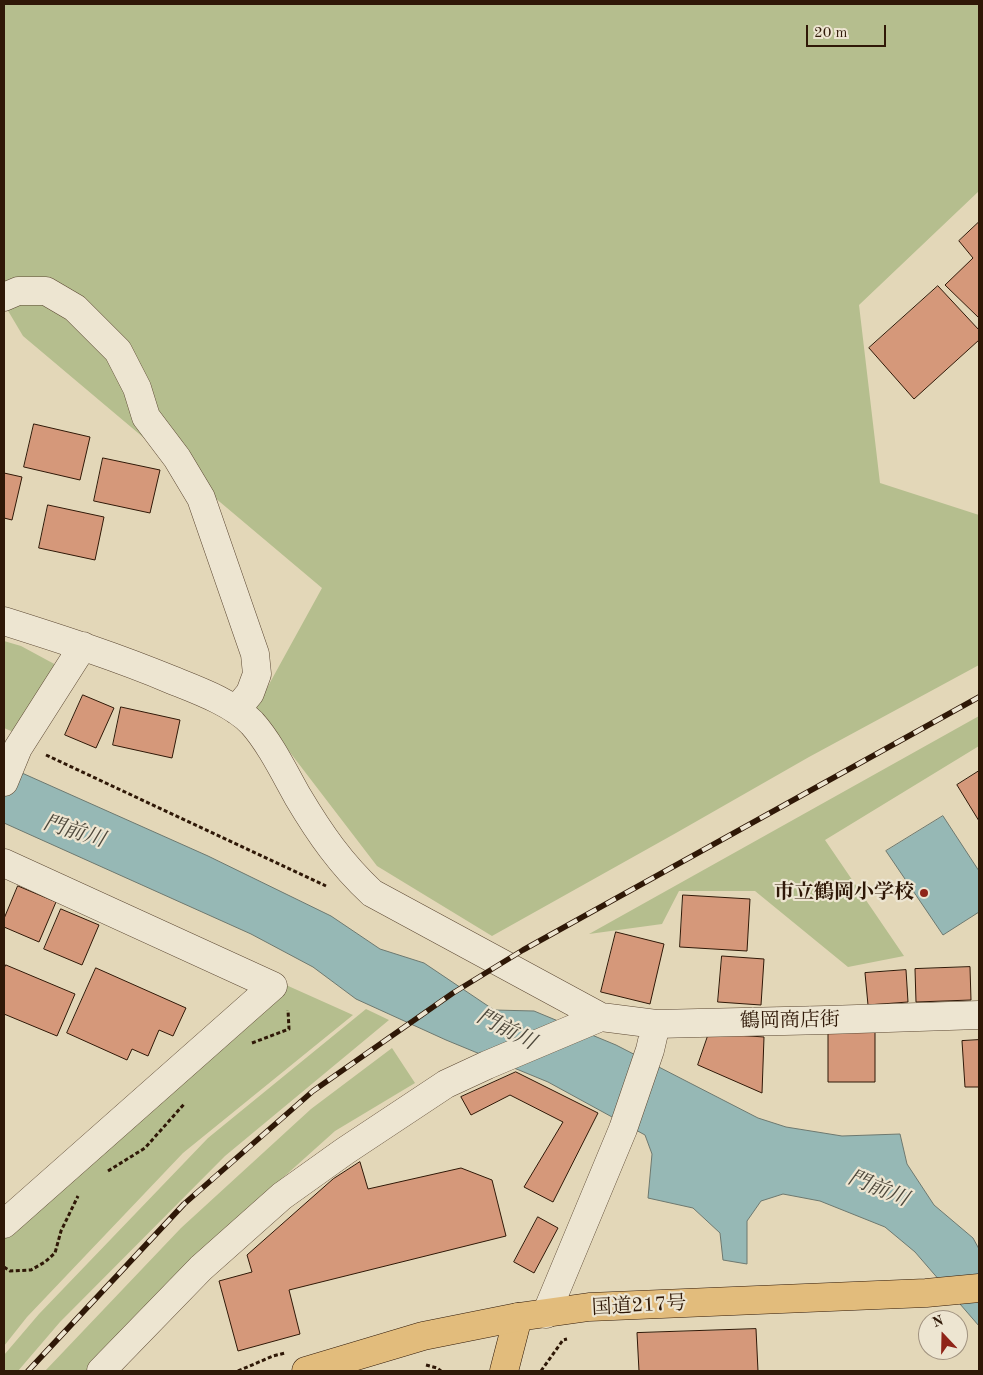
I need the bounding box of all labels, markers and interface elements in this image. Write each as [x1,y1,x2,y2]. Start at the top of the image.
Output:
scale bar [808,15,888,47]
text: 20 m [814,26,848,41]
water label: 門前川 [40,811,108,853]
place label: 市立鶴岡小学校 [774,881,914,905]
marker: 市立鶴岡小学校 [918,887,930,899]
water label: 門前川 [472,1004,540,1056]
street label: 鶴岡商店街 [740,1008,840,1034]
water label: 門前川 [844,1166,912,1212]
street label: 国道217号 [591,1292,687,1320]
north arrow [918,1310,968,1360]
text: N [930,1313,945,1330]

